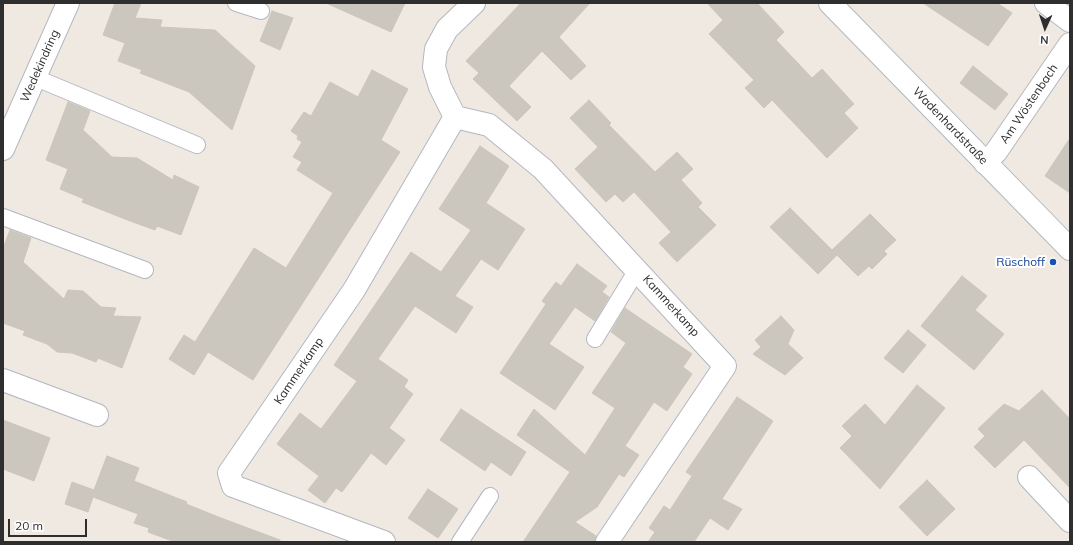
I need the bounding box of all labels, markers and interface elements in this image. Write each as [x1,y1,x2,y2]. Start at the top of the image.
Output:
north arrow [1025,8,1065,48]
street label: Wedekindring [18,28,62,104]
text: N [1040,33,1049,47]
street label: Am Wöstenbach [997,61,1061,147]
street label: Wadenhardstraße [909,84,991,168]
place label: Rüschoff [996,255,1045,269]
marker: Rüschoff [1048,257,1058,267]
street label: Kammerkamp [640,272,702,340]
street label: Kammerkamp [271,335,327,407]
scale bar [10,511,89,537]
text: 20 m [15,518,43,533]

